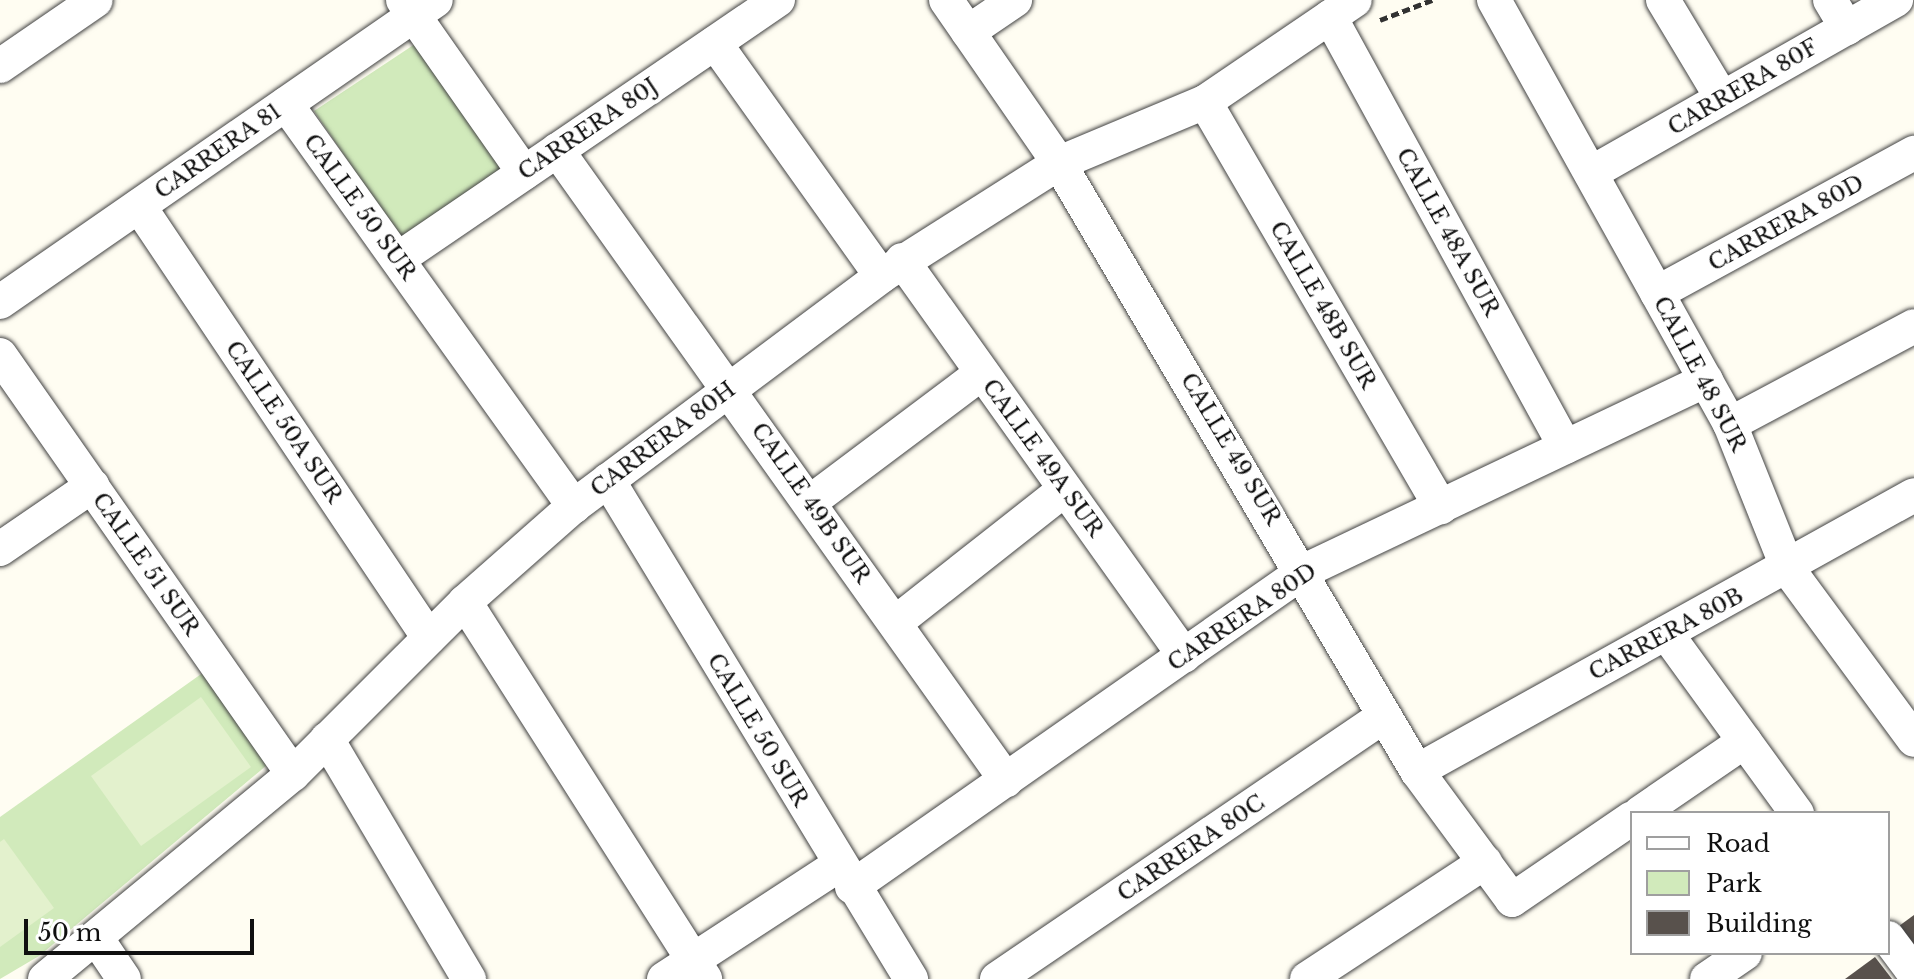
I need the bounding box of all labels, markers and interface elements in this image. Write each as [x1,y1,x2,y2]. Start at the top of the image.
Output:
street label: CARRERA 80F [1663,33,1823,141]
street label: CARRERA 80J [513,72,663,186]
street label: CARRERA 81 [149,97,287,205]
street label: CALLE 50 SUR [298,129,422,285]
street label: CALLE 48A SUR [1391,143,1505,321]
street label: CARRERA 80D [1703,169,1869,277]
street label: CALLE 48B SUR [1264,217,1382,393]
street label: CALLE 48 SUR [1648,292,1752,456]
street label: CALLE 50A SUR [220,336,348,508]
street label: CALLE 49 SUR [1175,368,1287,530]
street label: CALLE 49A SUR [977,374,1109,542]
street label: CARRERA 80H [585,376,741,502]
street label: CALLE 49B SUR [746,418,876,588]
street label: CALLE 51 SUR [87,488,205,640]
street label: CARRERA 80D [1162,557,1322,677]
street label: CARRERA 80B [1584,582,1748,686]
street label: CALLE 50 SUR [702,649,814,811]
street label: CARRERA 80C [1112,789,1270,907]
legend [1630,811,1890,955]
text: Road [1706,829,1770,858]
text: Park [1706,869,1762,898]
scale bar [28,903,258,953]
text: Building [1706,909,1812,938]
text: 50 m [38,918,101,947]

